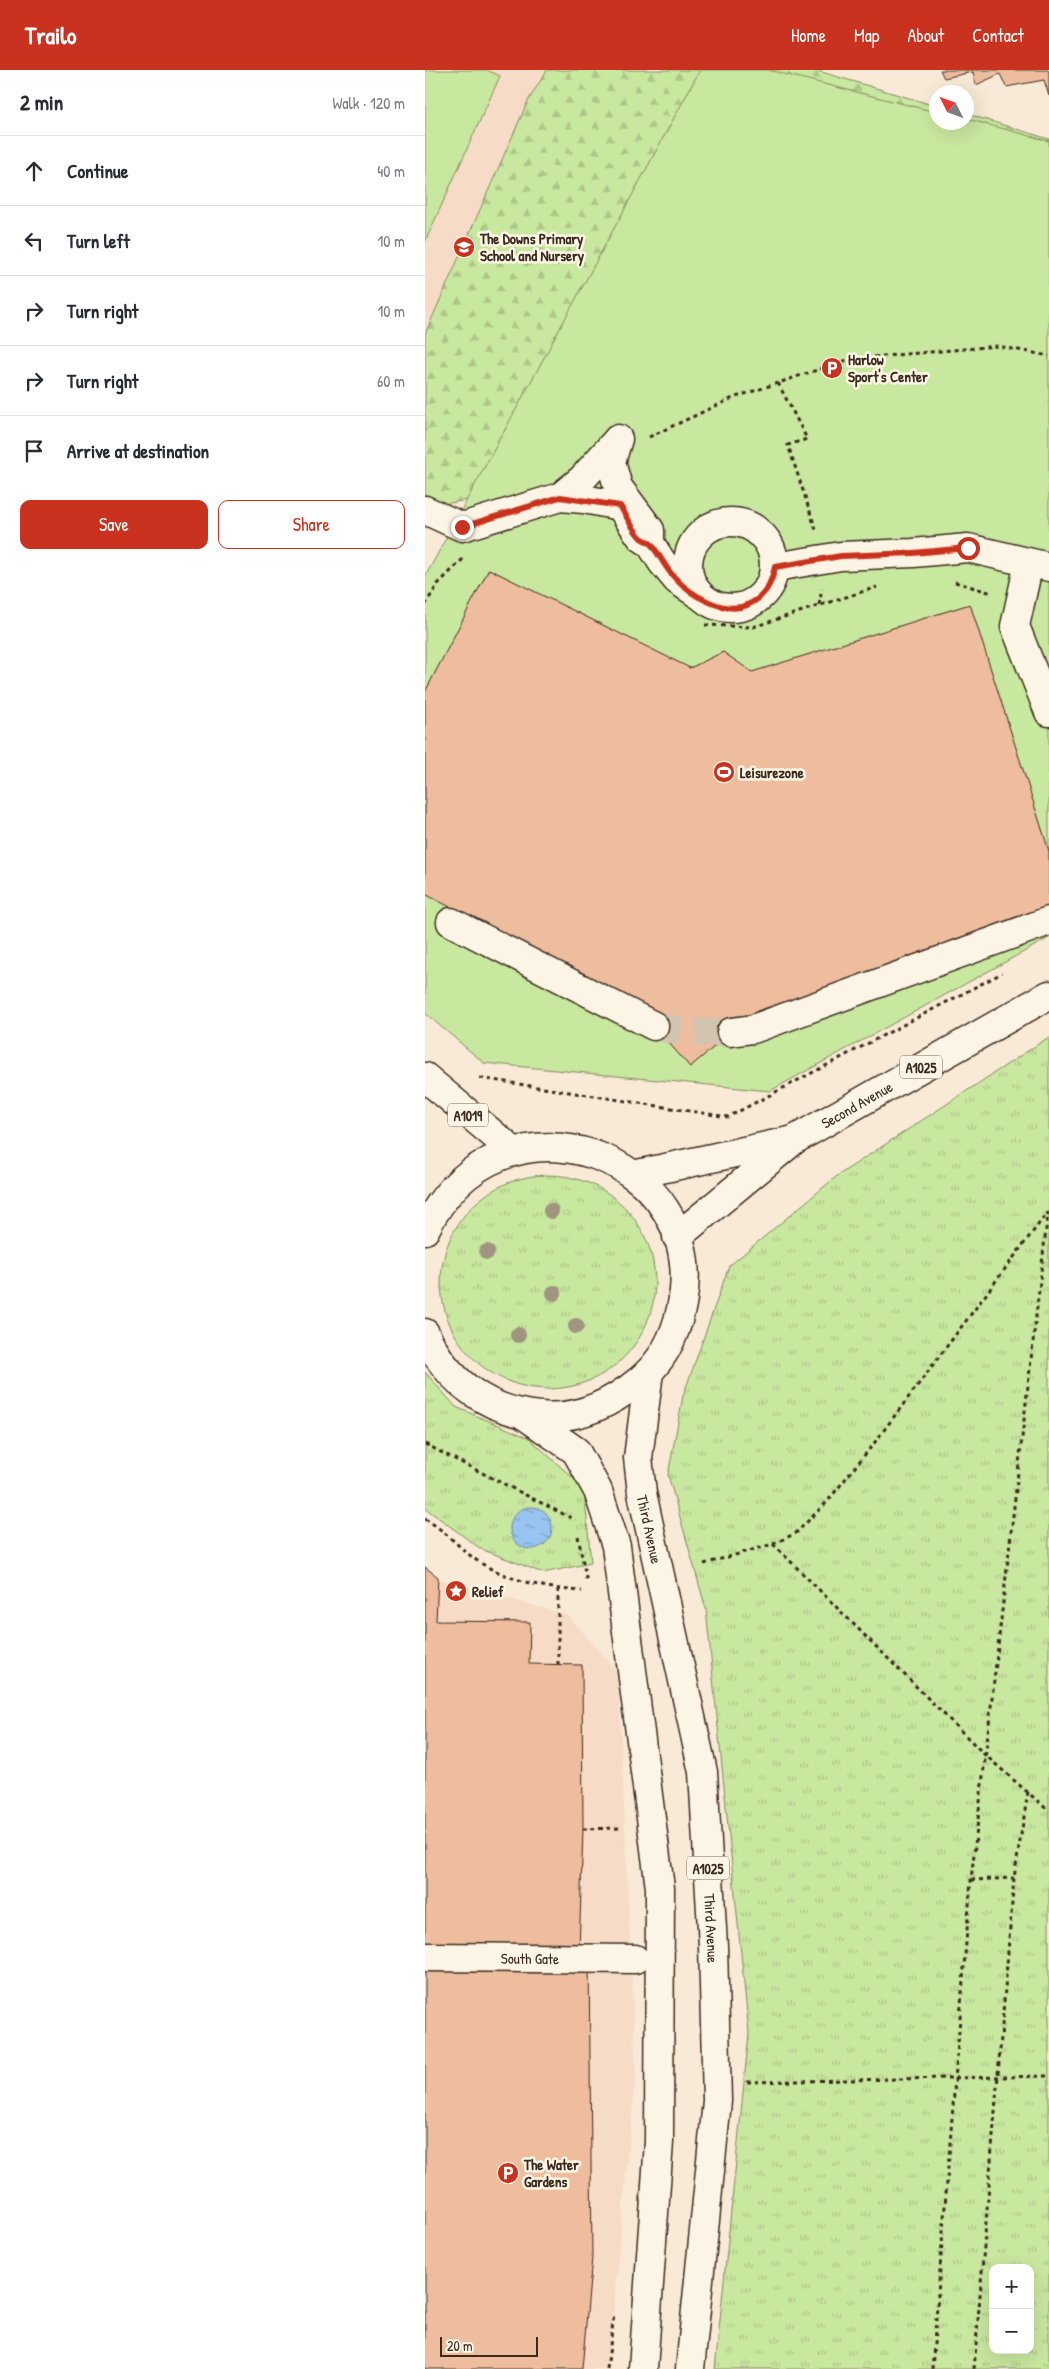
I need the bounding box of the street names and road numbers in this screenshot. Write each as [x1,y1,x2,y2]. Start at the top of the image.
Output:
road number: A1025 [900,1056,942,1079]
street label: Second Avenue [817,1076,896,1133]
road number: A1019 [448,1104,488,1126]
street label: Third Avenue [632,1493,668,1566]
road number: A1025 [687,1856,729,1880]
street label: Third Avenue [699,1893,724,1963]
street label: South Gate [501,1947,559,1969]

